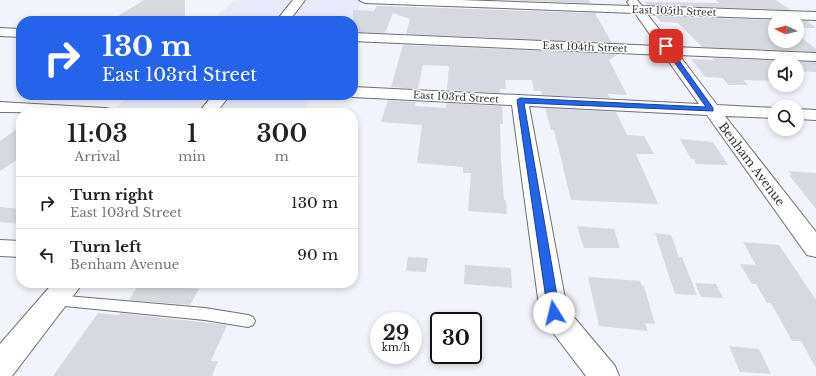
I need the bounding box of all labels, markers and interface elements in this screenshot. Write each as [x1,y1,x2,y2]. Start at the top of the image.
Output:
street label: East 105th Street [631,3,717,19]
north arrow [768,12,804,48]
map controls [768,12,804,136]
text: 130 m [102,29,192,64]
pin [649,29,683,63]
icon: right [36,32,88,84]
icon: arrive [655,35,677,57]
street label: East 104th Street [542,39,628,55]
button: sound [768,56,804,92]
text: East 103rd Street [102,64,257,86]
street label: East 103rd Street [413,88,500,106]
button: search [768,100,804,136]
text: 11:03 [67,119,128,148]
text: 1 [187,119,197,148]
text: 300 [256,119,307,148]
street label: Benham Avenue [716,119,788,209]
text: Arrival [74,148,120,165]
text: min [178,148,206,165]
text: m [275,148,289,165]
text: Turn right [70,185,153,204]
icon: right [36,192,58,214]
text: 130 m [291,193,338,212]
text: East 103rd Street [70,204,182,221]
text: Turn left [70,237,141,256]
icon: left [36,244,58,266]
text: 90 m [297,245,338,264]
text: Benham Avenue [70,256,179,273]
position arrow [533,292,575,334]
speed limit sign: 30 [430,312,482,364]
text: 29 [383,321,409,345]
text: km/h [382,341,410,354]

